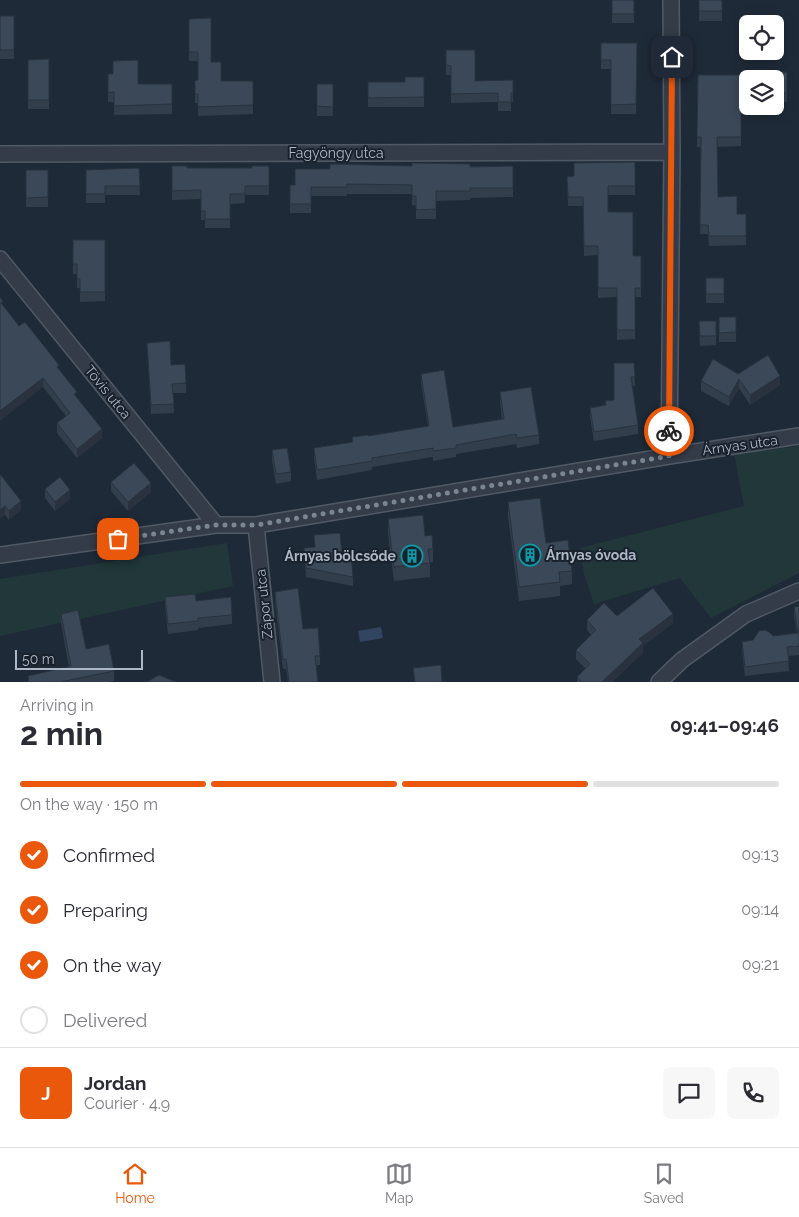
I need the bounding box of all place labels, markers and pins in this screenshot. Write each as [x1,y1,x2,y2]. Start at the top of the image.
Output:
pin [651,36,693,78]
pin [97,518,139,560]
building icon: Árnyas óvoda [518,543,542,567]
building icon: Árnyas bölcsőde [400,544,424,568]
place label: Árnyas óvoda [546,546,636,563]
place label: Árnyas bölcsőde [285,547,397,564]

